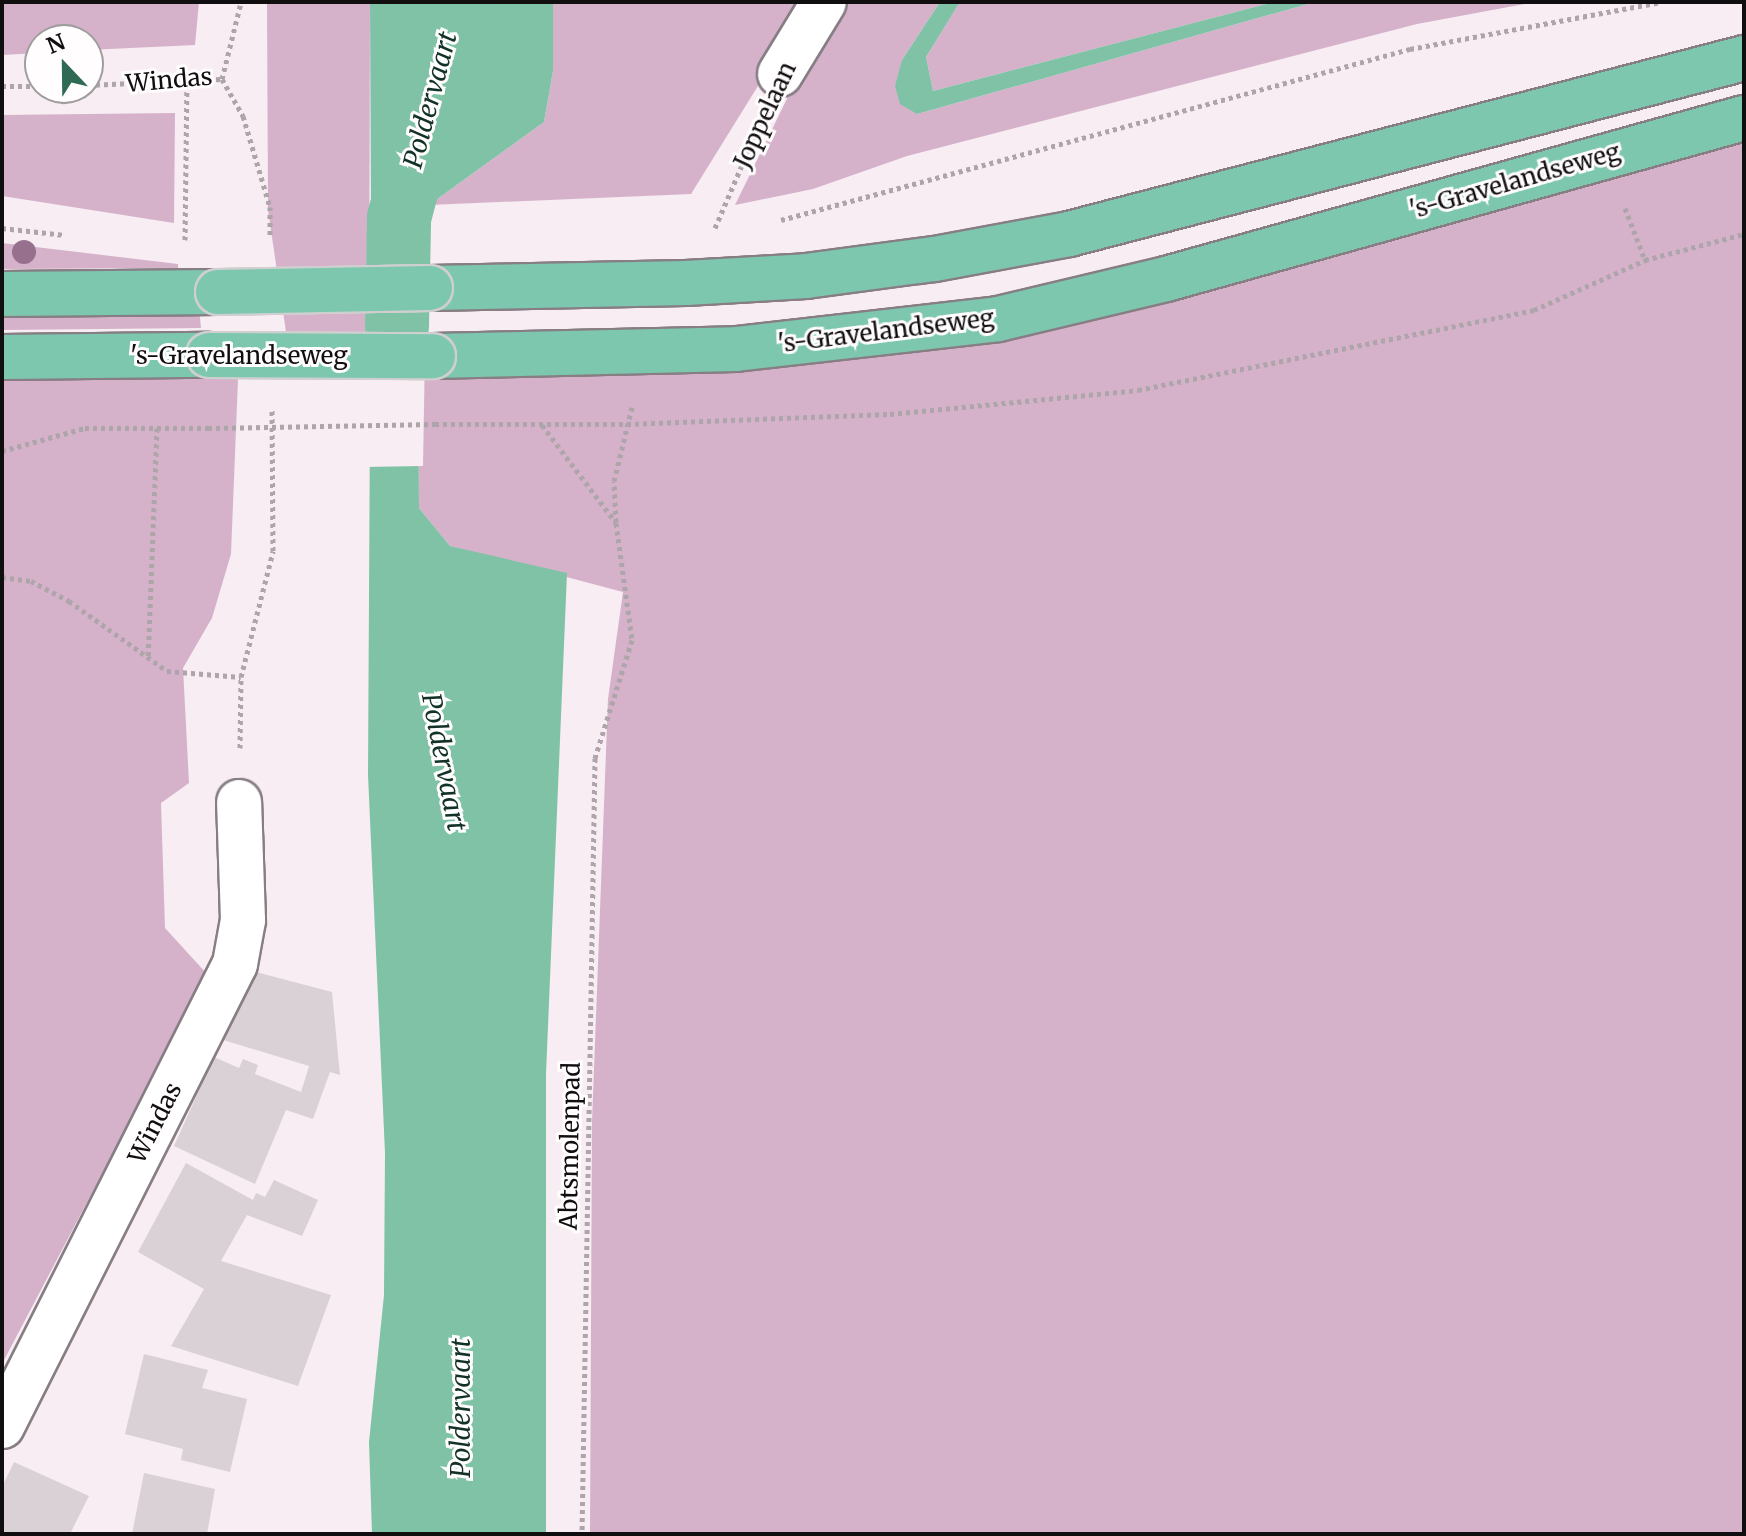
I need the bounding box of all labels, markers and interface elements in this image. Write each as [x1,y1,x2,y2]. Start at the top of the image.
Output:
north arrow [24,24,104,104]
text: N [42,27,69,60]
water label: Poldervaart [397,29,463,171]
street label: Joppelaan [728,57,802,173]
street label: Windas [124,62,214,98]
street label: 's-Gravelandseweg [1407,137,1623,225]
street label: 's-Gravelandseweg [776,303,996,359]
street label: 's-Gravelandseweg [130,342,348,370]
water label: Poldervaart [415,690,473,834]
street label: Abtsmolenpad [554,1062,586,1230]
street label: Windas [122,1078,188,1168]
water label: Poldervaart [445,1338,477,1478]

